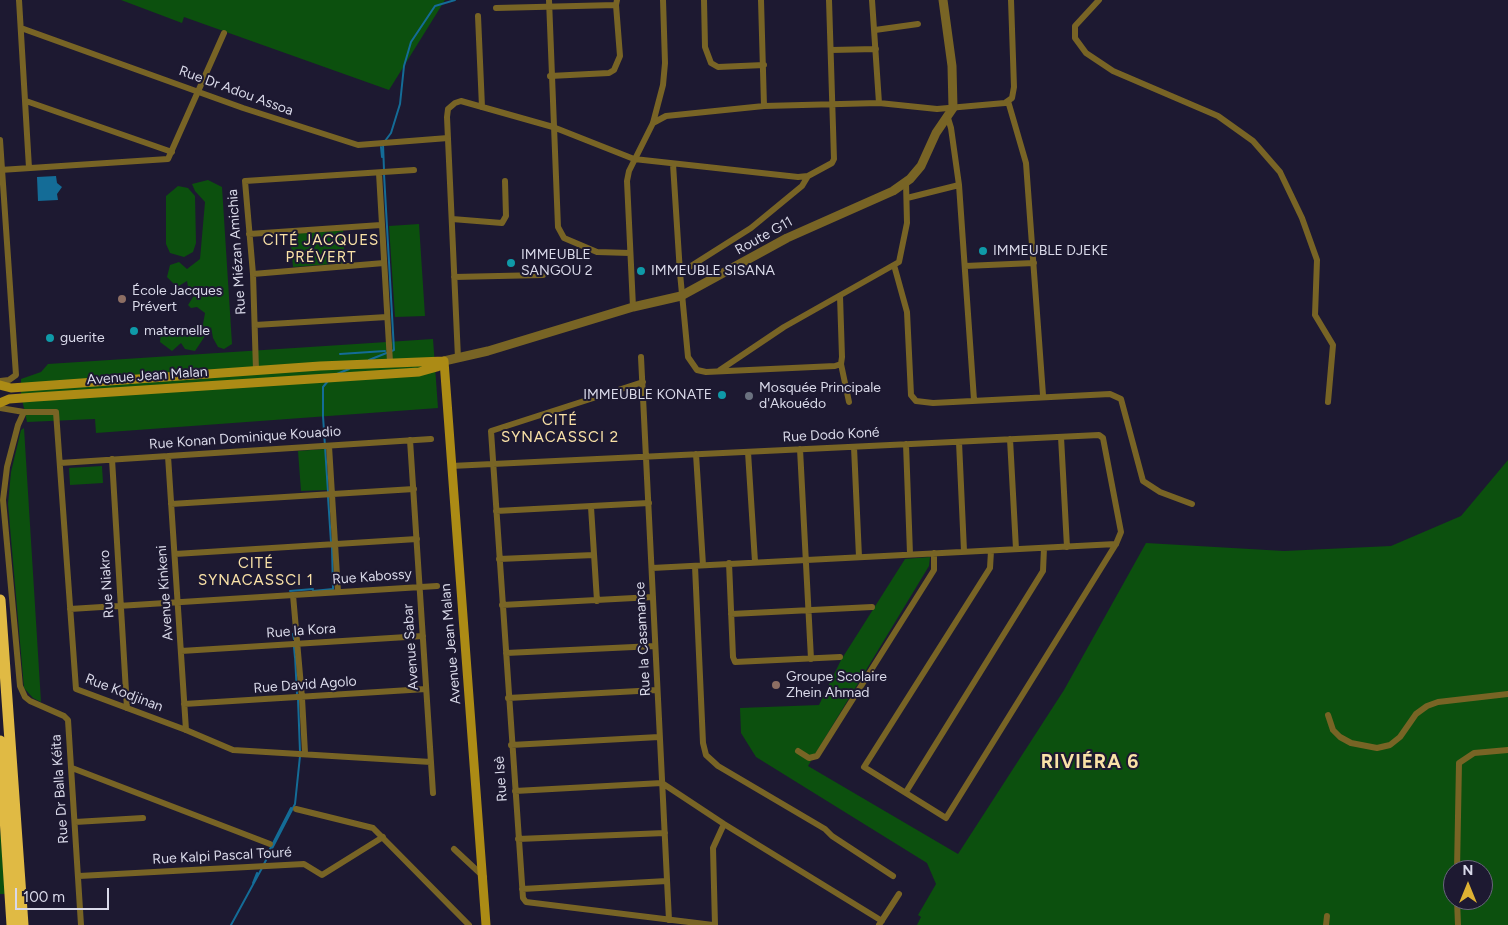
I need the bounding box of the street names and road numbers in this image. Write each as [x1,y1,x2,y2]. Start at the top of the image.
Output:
street label: Rue Dr Adou Assoa [177,63,295,119]
street label: Rue Miézan Amichia [224,189,250,315]
street label: Route G11 [732,213,796,259]
street label: Avenue Jean Malan [86,363,208,389]
street label: Rue Konan Dominique Kouadio [148,423,342,453]
street label: Rue Dodo Koné [782,424,880,446]
street label: Avenue Kinkeni [153,545,177,641]
street label: Rue Niakro [96,549,118,619]
street label: Rue Kabossy [332,566,412,588]
street label: Rue la Casamance [632,581,654,697]
street label: Avenue Jean Malan [437,583,465,705]
street label: Avenue Sabar [400,603,422,691]
street label: Rue la Kora [266,620,336,642]
street label: Rue Kodjinan [83,670,165,716]
street label: Rue David Agolo [253,673,357,697]
street label: Rue Dr Balla Kéita [48,734,72,844]
street label: Rue Isè [491,756,511,802]
street label: Rue Kalpi Pascal Touré [152,844,292,868]

